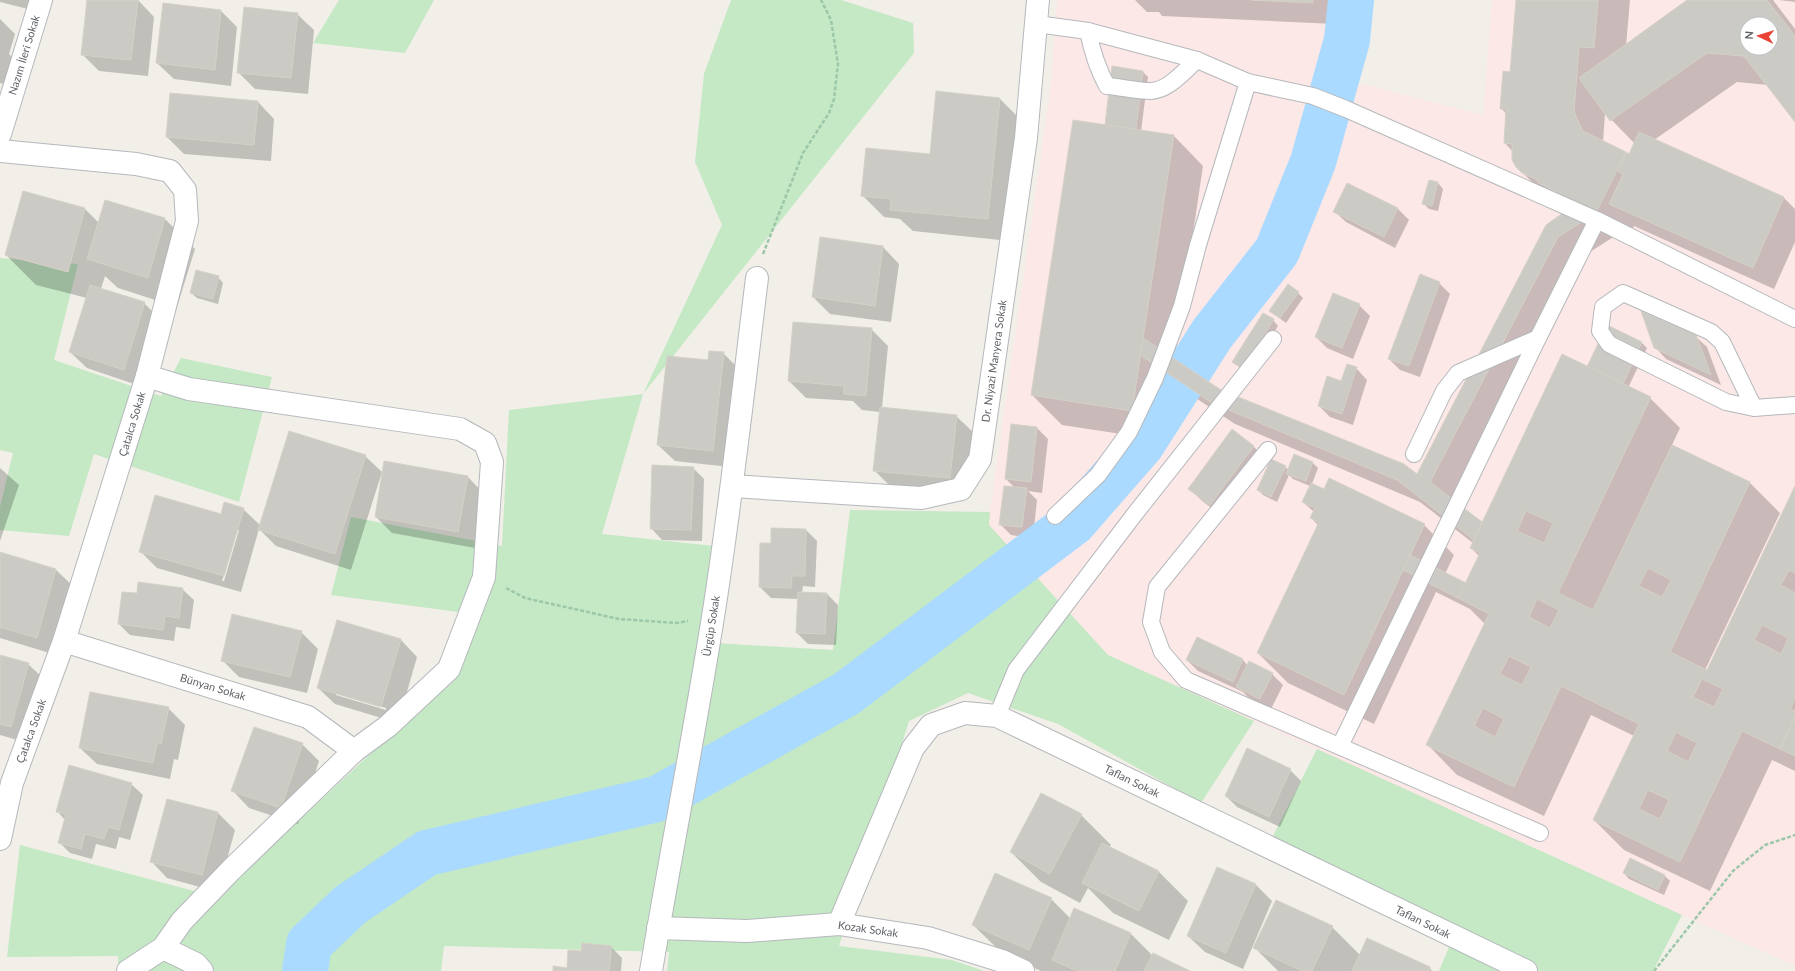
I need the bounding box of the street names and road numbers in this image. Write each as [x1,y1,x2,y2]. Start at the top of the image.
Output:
street label: Nazım İleri Sokak [5,13,42,96]
street label: Dr. Niyazi Manyera Sokak [978,298,1009,423]
street label: Çatalca Sokak [115,389,148,458]
street label: Ürgüp Sokak [699,594,722,657]
street label: Bünyan Sokak [179,670,248,703]
street label: Çatalca Sokak [13,697,48,765]
street label: Taflan Sokak [1102,761,1163,800]
street label: Taflan Sokak [1393,902,1454,941]
street label: Kozak Sokak [837,918,899,939]

